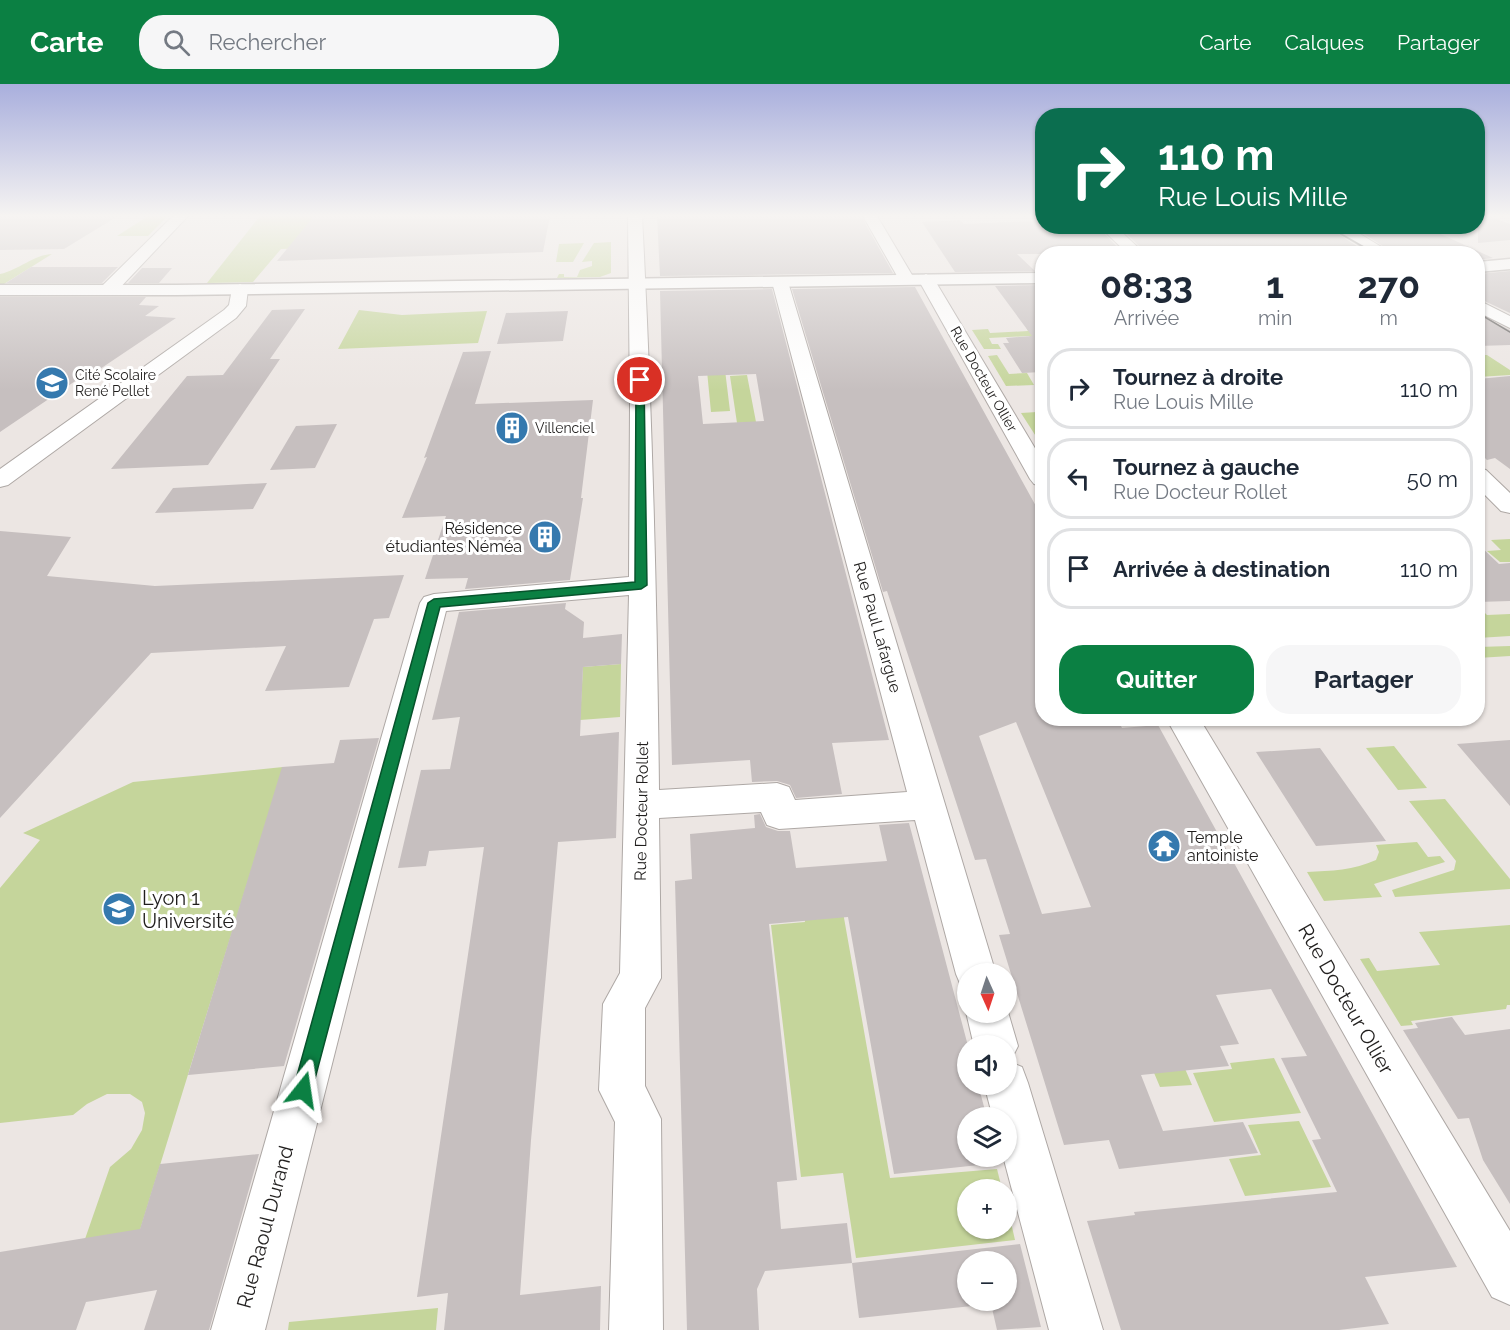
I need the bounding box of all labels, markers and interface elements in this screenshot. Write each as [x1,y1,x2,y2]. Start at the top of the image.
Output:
search box [139,15,559,69]
text: Carte [30,26,103,59]
icon: search [160,26,193,59]
text: Rechercher [208,29,326,55]
text: Carte [1199,30,1252,55]
text: Calques [1285,30,1364,55]
text: Partager [1397,30,1480,55]
text: 110 m [1158,131,1274,180]
icon: right [1059,132,1137,210]
text: Rue Louis Mille [1158,181,1348,212]
text: 08:33 [1100,264,1193,306]
text: 1 [1266,264,1284,306]
text: 270 [1357,264,1420,306]
text: Arrivée [1114,306,1179,330]
text: min [1258,306,1292,330]
text: m [1379,306,1398,330]
street label: Rue Docteur Ollier [947,324,1021,434]
pin [614,354,665,405]
icon: arrive [623,363,656,396]
text: Tournez à droite [1113,364,1283,390]
school or university icon: Cité Scolaire René Pellet [34,365,70,401]
place label: Cité Scolaire René Pellet [75,367,156,399]
icon: right [1062,372,1095,405]
text: 110 m [1400,376,1458,402]
text: Rue Louis Mille [1113,390,1253,414]
building icon: Villenciel [494,410,530,446]
place label: Villenciel [535,420,595,436]
text: Tournez à gauche [1113,454,1299,480]
icon: left [1062,462,1095,495]
text: 50 m [1407,466,1458,492]
text: Rue Docteur Rollet [1113,480,1287,504]
place label: Résidence étudiantes Néméa [386,519,522,556]
building icon: Résidence étudiantes Néméa [527,519,563,555]
icon: arrive [1062,552,1095,585]
text: Arrivée à destination [1113,556,1330,582]
text: 110 m [1400,556,1458,582]
street label: Rue Paul Lafargue [850,559,905,695]
button: Quitter [1059,645,1254,714]
button: Partager [1266,645,1461,714]
street label: Rue Docteur Rollet [631,740,652,881]
temple icon: Temple antoiniste [1146,828,1182,864]
place label: Temple antoiniste [1187,828,1258,865]
place label: Lyon 1 Université [142,886,235,933]
school or university icon: Lyon 1 Université [101,891,137,927]
street label: Rue Docteur Ollier [1293,920,1399,1078]
north arrow [957,963,1017,1023]
map controls [957,963,1017,1311]
button: sound [957,1035,1017,1095]
position arrow [271,1058,335,1122]
button: layers [957,1107,1017,1167]
street label: Rue Raoul Durand [232,1143,298,1311]
button: + [957,1179,1017,1239]
button: − [957,1251,1017,1311]

